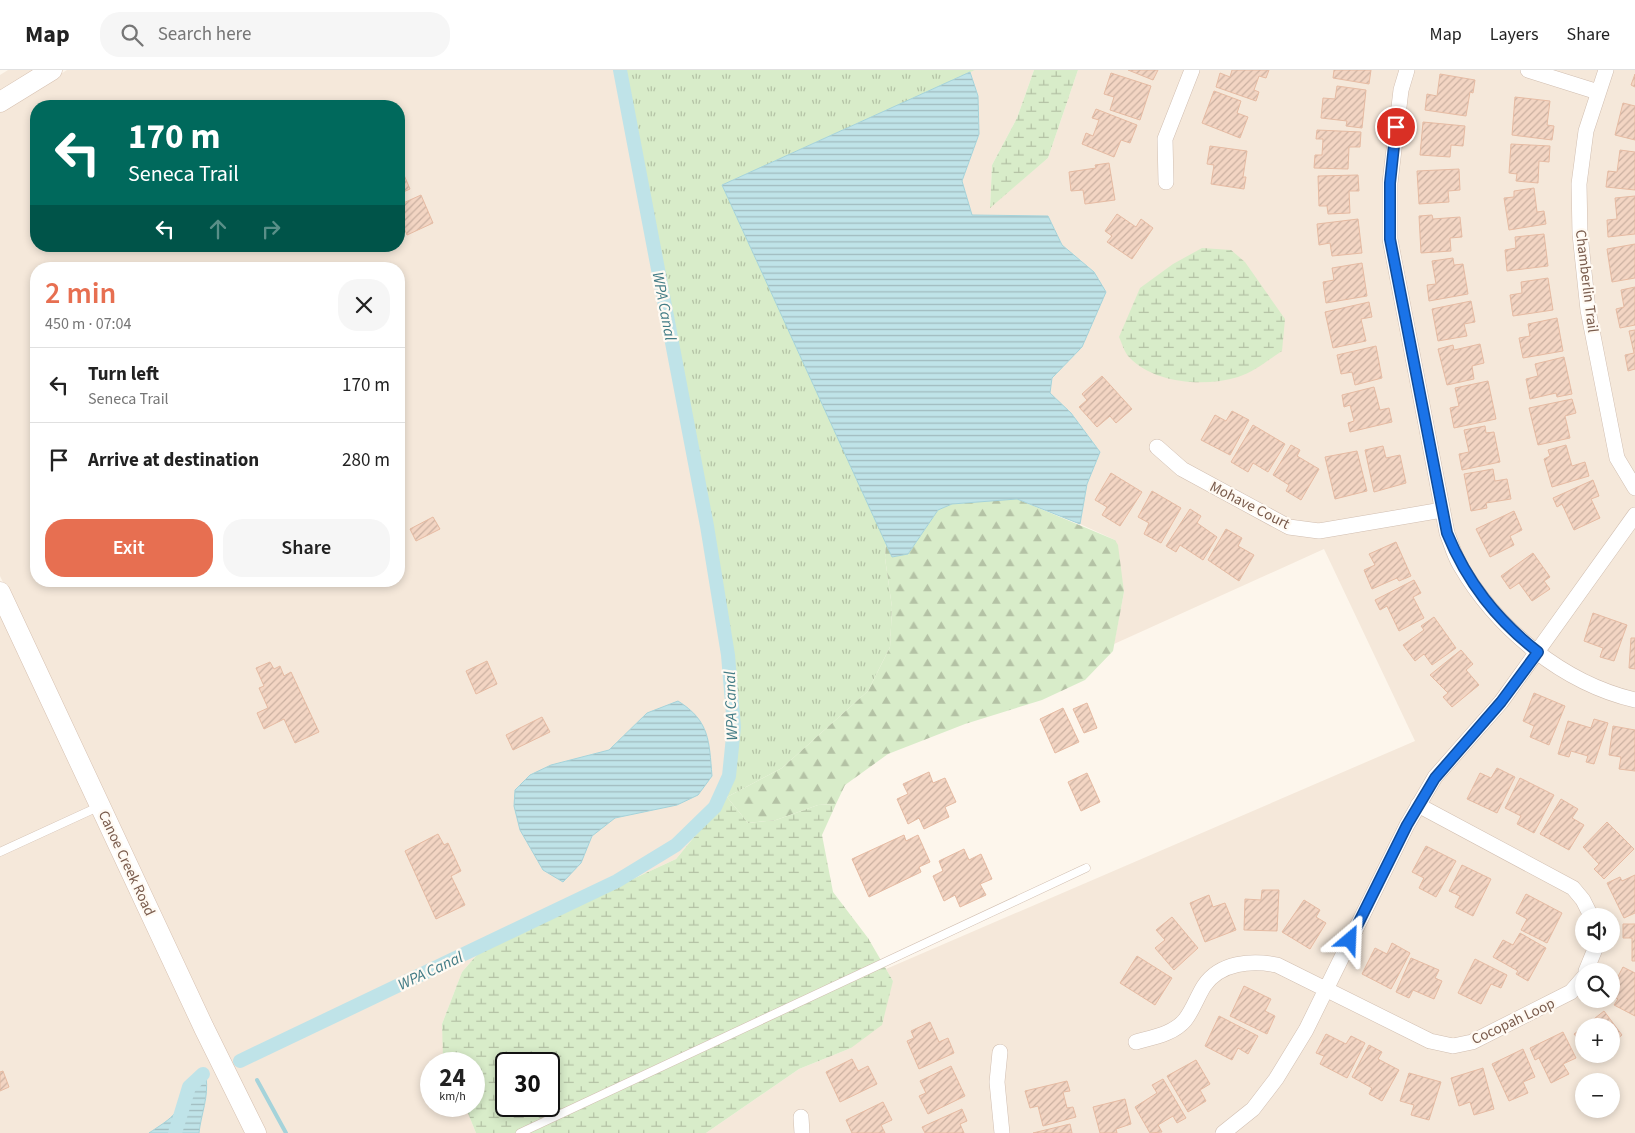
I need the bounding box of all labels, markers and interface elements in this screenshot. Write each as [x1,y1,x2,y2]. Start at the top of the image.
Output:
search box [100,12,450,57]
text: Map [25,17,70,52]
icon: search [118,21,146,49]
text: Search here [158,21,251,48]
text: Map [1430,22,1462,47]
text: Layers [1490,22,1539,47]
text: Share [1567,22,1610,47]
pin [1375,106,1417,148]
text: 170 m [128,112,220,162]
icon: arrive [1382,113,1410,141]
icon: left [45,120,110,185]
text: Seneca Trail [128,158,239,190]
icon: left [151,215,179,243]
icon: ahead [204,215,232,243]
icon: right [257,215,285,243]
street label: Chamberlin Trail [1570,228,1603,334]
water label: WPA Canal [647,270,681,342]
text: 2 min [45,272,116,315]
button: close [338,279,390,331]
text: 450 m · 07:04 [45,313,132,335]
text: Turn left [88,361,159,388]
icon: left [45,371,73,399]
text: 170 m [342,372,390,399]
text: Seneca Trail [88,388,169,410]
icon: arrive [45,446,73,474]
text: Arrive at destination [88,447,259,474]
text: 280 m [342,447,390,474]
street label: Mohave Court [1206,476,1293,535]
button: Exit [45,519,213,577]
button: Share [223,519,390,577]
water label: WPA Canal [719,671,743,741]
street label: Canoe Creek Road [93,807,160,919]
map controls [1575,908,1620,1118]
button: sound [1575,908,1620,953]
position arrow [1323,913,1375,965]
water label: WPA Canal [394,946,467,996]
button: search [1575,963,1620,1008]
street label: Cocopah Loop [1468,993,1558,1050]
button: + [1575,1018,1620,1063]
speed limit sign: 30 [495,1052,560,1117]
text: 24 [439,1060,466,1096]
button: − [1575,1073,1620,1118]
text: km/h [439,1088,466,1105]

